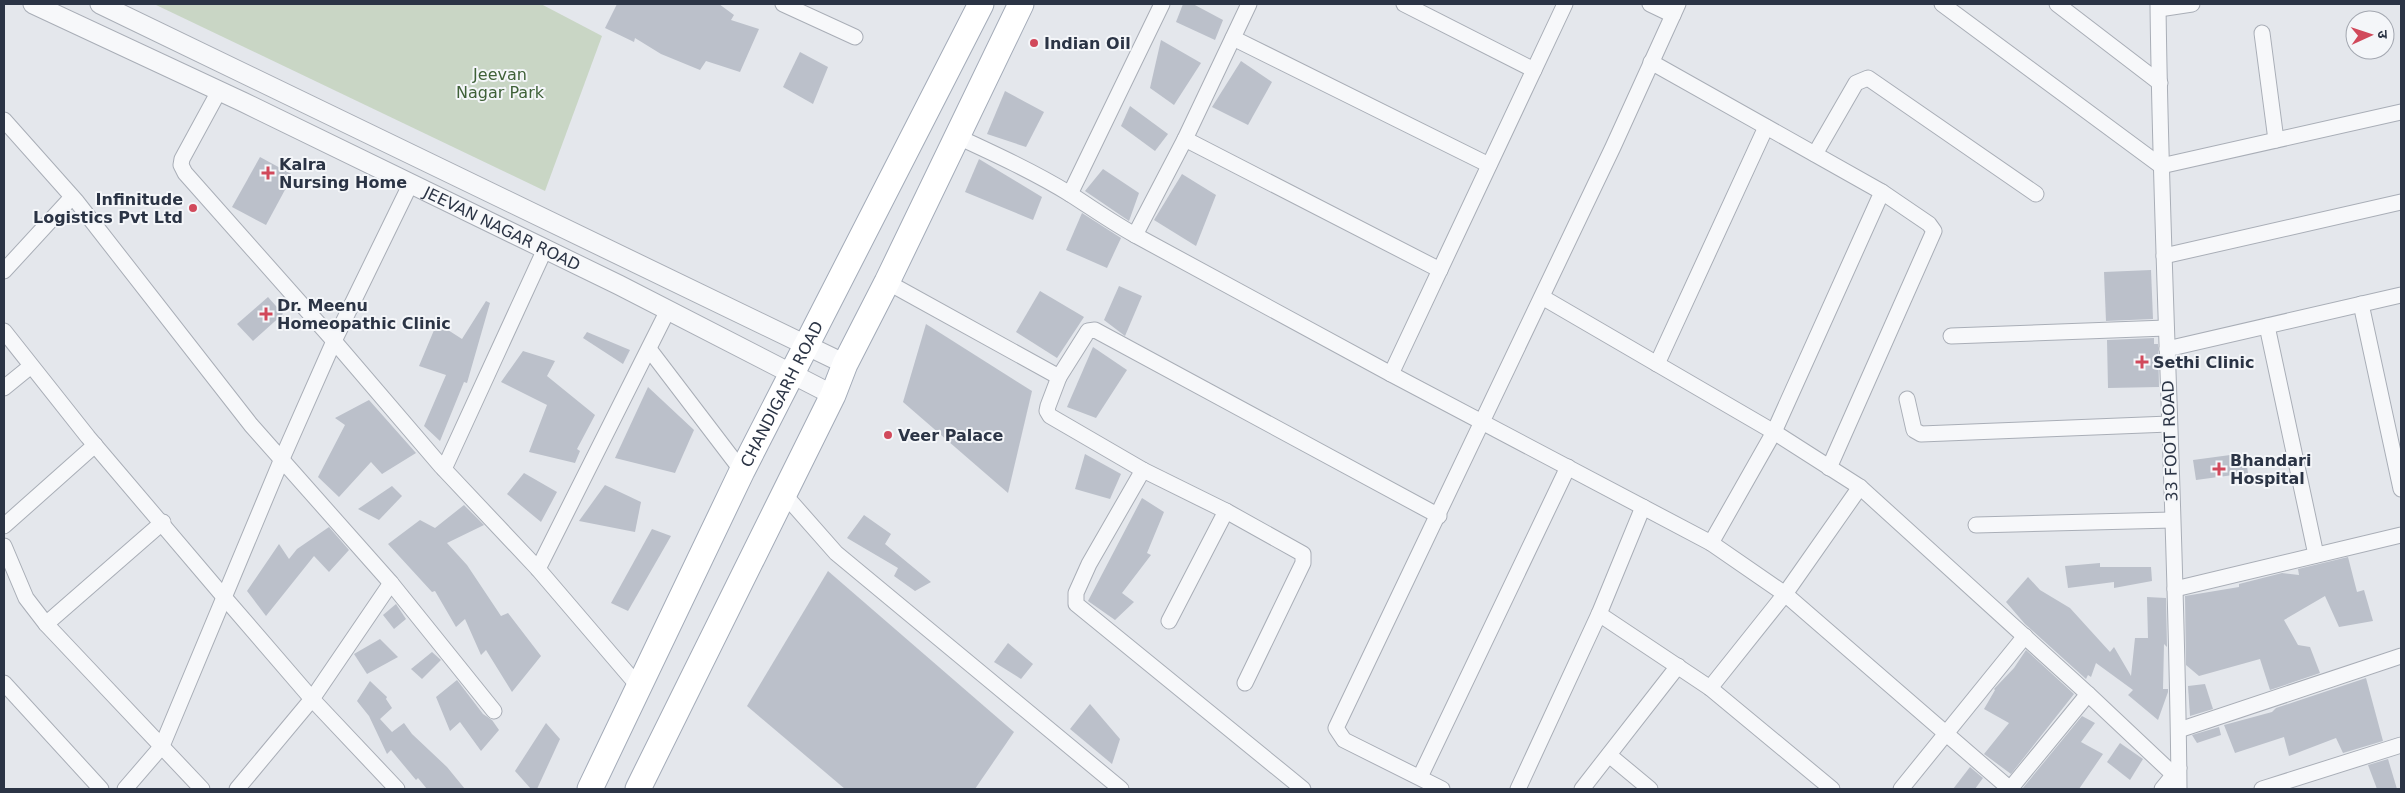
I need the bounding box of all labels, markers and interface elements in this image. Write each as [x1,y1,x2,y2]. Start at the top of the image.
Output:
north arrow [2345,10,2395,60]
text: उ [2375,30,2391,40]
place label: Indian Oil [1044,34,1131,53]
marker: Indian Oil [1028,37,1040,49]
park label: Jeevan Nagar Park [456,65,545,102]
place label: Kalra Nursing Home [279,155,407,192]
marker: Kalra Nursing Home [261,166,275,180]
street label: JEEVAN NAGAR ROAD [420,182,584,274]
place label: Infinitude Logistics Pvt Ltd [33,190,183,227]
marker: Infinitude Logistics Pvt Ltd [187,202,199,214]
place label: Dr. Meenu Homeopathic Clinic [277,296,451,333]
marker: Dr. Meenu Homeopathic Clinic [259,307,273,321]
street label: CHANDIGARH ROAD [736,318,827,470]
place label: Sethi Clinic [2153,353,2255,372]
marker: Sethi Clinic [2135,355,2149,369]
street label: 33 FOOT ROAD [2158,380,2182,502]
place label: Veer Palace [898,426,1004,445]
marker: Veer Palace [882,429,894,441]
place label: Bhandari Hospital [2230,451,2311,488]
marker: Bhandari Hospital [2212,462,2226,476]

